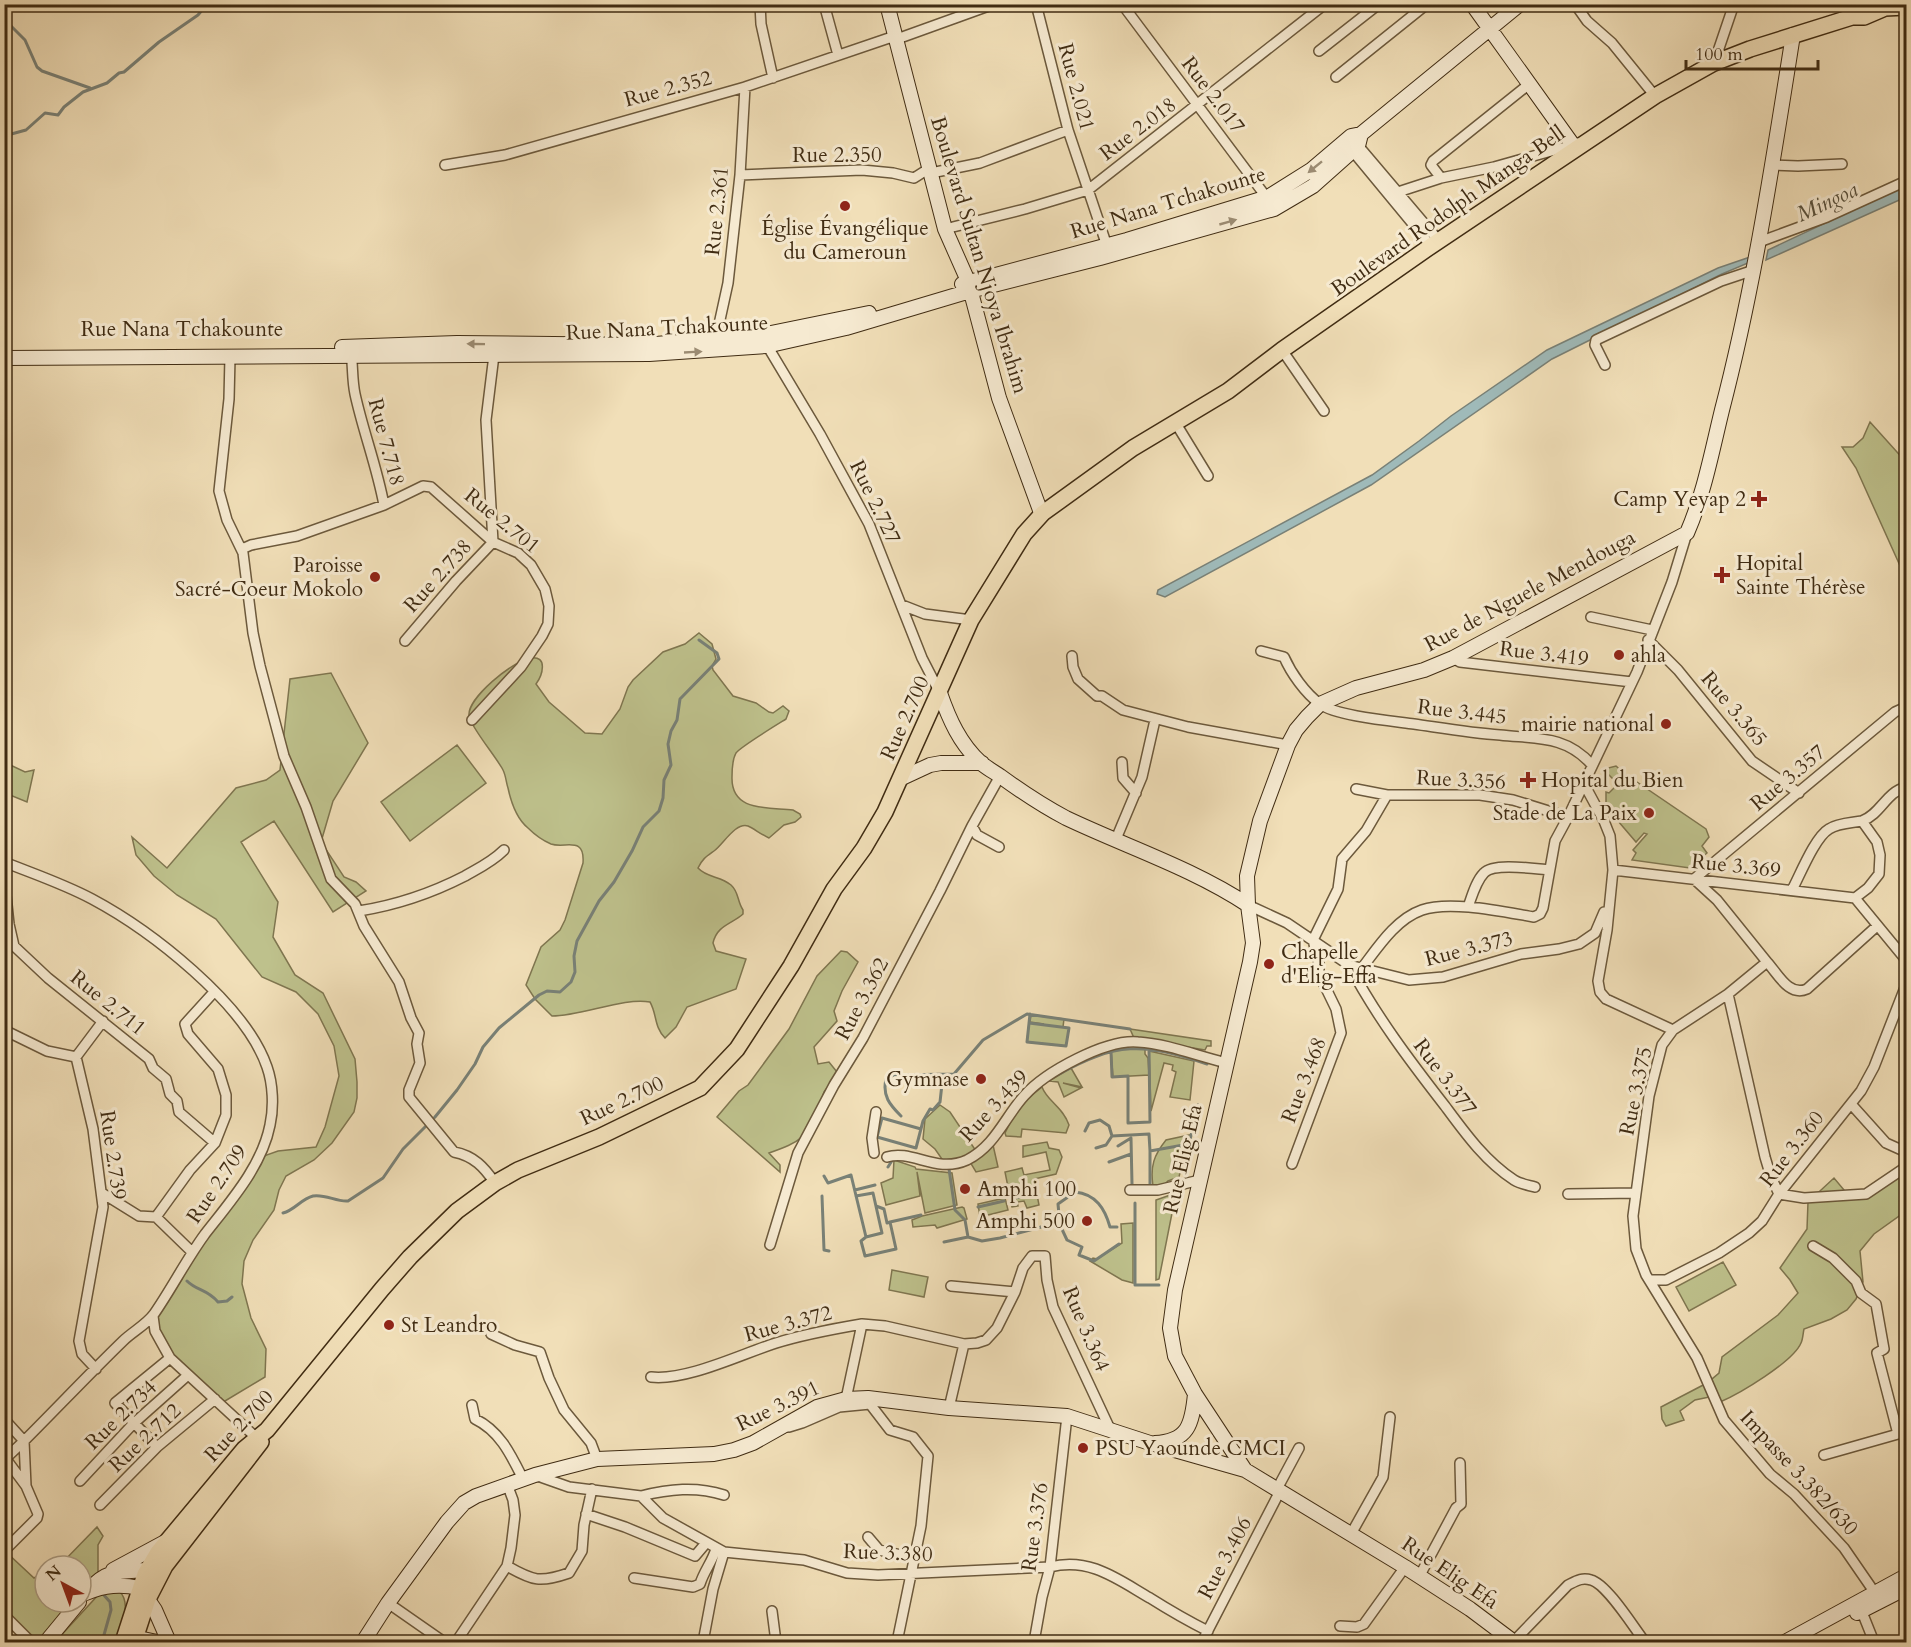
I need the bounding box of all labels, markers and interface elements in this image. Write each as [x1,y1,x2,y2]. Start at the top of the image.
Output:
scale bar [1686,33,1818,71]
street label: Rue 2.021 [1050,40,1102,134]
text: 100 m [1695,42,1743,67]
street label: Rue 2.017 [1174,50,1252,140]
street label: Rue 2.352 [621,63,715,115]
street label: Rue 2.018 [1093,90,1183,168]
street label: Boulevard Sultan Njoya Ibrahim [923,113,1035,397]
street label: Boulevard Rodolph Manga Bell [1325,119,1571,303]
street label: Rue 2.350 [792,141,882,170]
street label: Rue Nana Tchakounte [1067,160,1269,246]
one-way arrow [1307,161,1323,174]
street label: Rue 2.361 [698,165,736,257]
water label: Mingoa [1791,175,1863,229]
marker: Église Évangélique du Cameroun [838,199,852,213]
place label: Église Évangélique du Cameroun [761,214,929,267]
one-way arrow [1219,217,1237,226]
street label: Rue Nana Tchakounte [565,308,769,348]
street label: Rue Nana Tchakounte [81,315,283,344]
one-way arrow [467,339,486,348]
one-way arrow [683,347,702,356]
street label: Rue 7.718 [360,395,412,489]
street label: Rue 2.727 [842,455,908,549]
street label: Rue 2.701 [458,482,546,560]
place label: Camp Yeyap 2 [1613,485,1746,514]
marker: Camp Yeyap 2 [1750,490,1768,508]
street label: Rue de Nguele Mendouga [1419,523,1641,659]
street label: Rue 2.738 [397,533,479,619]
place label: Hopital Sainte Thérèse [1736,549,1865,602]
place label: Paroisse Sacré-Coeur Mokolo [175,551,363,604]
marker: Hopital Sainte Thérèse [1713,566,1731,584]
marker: Paroisse Sacré-Coeur Mokolo [368,570,382,584]
street label: Rue 3.419 [1498,634,1590,674]
place label: ahla [1631,641,1666,670]
marker: ahla [1612,648,1626,662]
street label: Rue 3.365 [1694,665,1774,753]
street label: Rue 2.700 [874,671,936,765]
street label: Rue 3.445 [1416,692,1508,732]
place label: mairie national [1521,710,1654,739]
marker: mairie national [1659,717,1673,731]
street label: Rue 3.357 [1744,738,1832,818]
street label: Rue 3.356 [1415,763,1507,797]
place label: Hopital du Bien [1541,766,1684,795]
marker: Hopital du Bien [1519,771,1537,789]
place label: Stade de La Paix [1493,799,1638,828]
marker: Stade de La Paix [1642,806,1656,820]
street label: Rue 3.369 [1690,847,1782,885]
street label: Rue 3.373 [1422,924,1516,974]
place label: Chapelle d'Elig-Effa [1281,938,1377,991]
street label: Rue 3.362 [828,952,896,1045]
marker: Chapelle d'Elig-Effa [1262,957,1276,971]
street label: Rue 2.711 [64,964,152,1042]
street label: Rue 3.377 [1406,1032,1484,1122]
street label: Rue 3.468 [1274,1033,1334,1127]
street label: Rue 3.375 [1613,1044,1659,1138]
street label: Rue 3.439 [953,1063,1035,1149]
place label: Gymnase [886,1065,969,1094]
street label: Rue 2.700 [575,1069,669,1133]
marker: Gymnase [974,1072,988,1086]
street label: Rue Elig Efa [1156,1102,1210,1216]
street label: Rue 3.360 [1753,1105,1831,1193]
street label: Rue 2.739 [92,1109,134,1202]
street label: Rue 2.709 [180,1139,254,1229]
place label: Amphi 100 [977,1175,1076,1204]
marker: Amphi 100 [958,1182,972,1196]
place label: Amphi 500 [976,1207,1075,1236]
marker: Amphi 500 [1080,1214,1094,1228]
street label: Rue 3.364 [1055,1282,1117,1376]
street label: Rue 3.372 [741,1298,835,1350]
place label: St Leandro [401,1311,497,1340]
marker: St Leandro [382,1318,396,1332]
street label: Rue 2.734 [79,1373,163,1457]
street label: Rue 3.391 [731,1373,825,1439]
street label: Rue 2.700 [198,1383,280,1469]
street label: Rue 2.712 [102,1397,188,1479]
street label: Impasse 3.382/630 [1733,1404,1865,1542]
place label: PSU Yaounde CMCI [1095,1434,1286,1463]
marker: PSU Yaounde CMCI [1076,1441,1090,1455]
street label: Rue 3.376 [1014,1481,1056,1573]
street label: Rue 3.406 [1191,1512,1259,1604]
street label: Rue Elig Efa [1396,1530,1504,1616]
street label: Rue 3.380 [843,1537,933,1569]
north arrow [33,1554,93,1614]
text: N [41,1561,66,1586]

